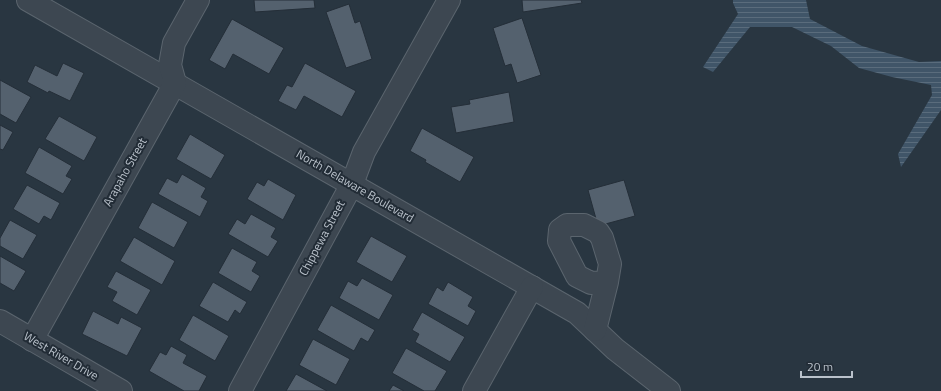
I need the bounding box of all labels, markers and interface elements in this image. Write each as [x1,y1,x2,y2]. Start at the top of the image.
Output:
street label: Arapaho Street [98,133,152,210]
street label: North Delaware Boulevard [293,144,418,227]
street label: Chippewa Street [294,196,350,279]
street label: West River Drive [20,326,102,385]
scale bar [801,353,852,379]
text: 20 m [807,357,833,376]

